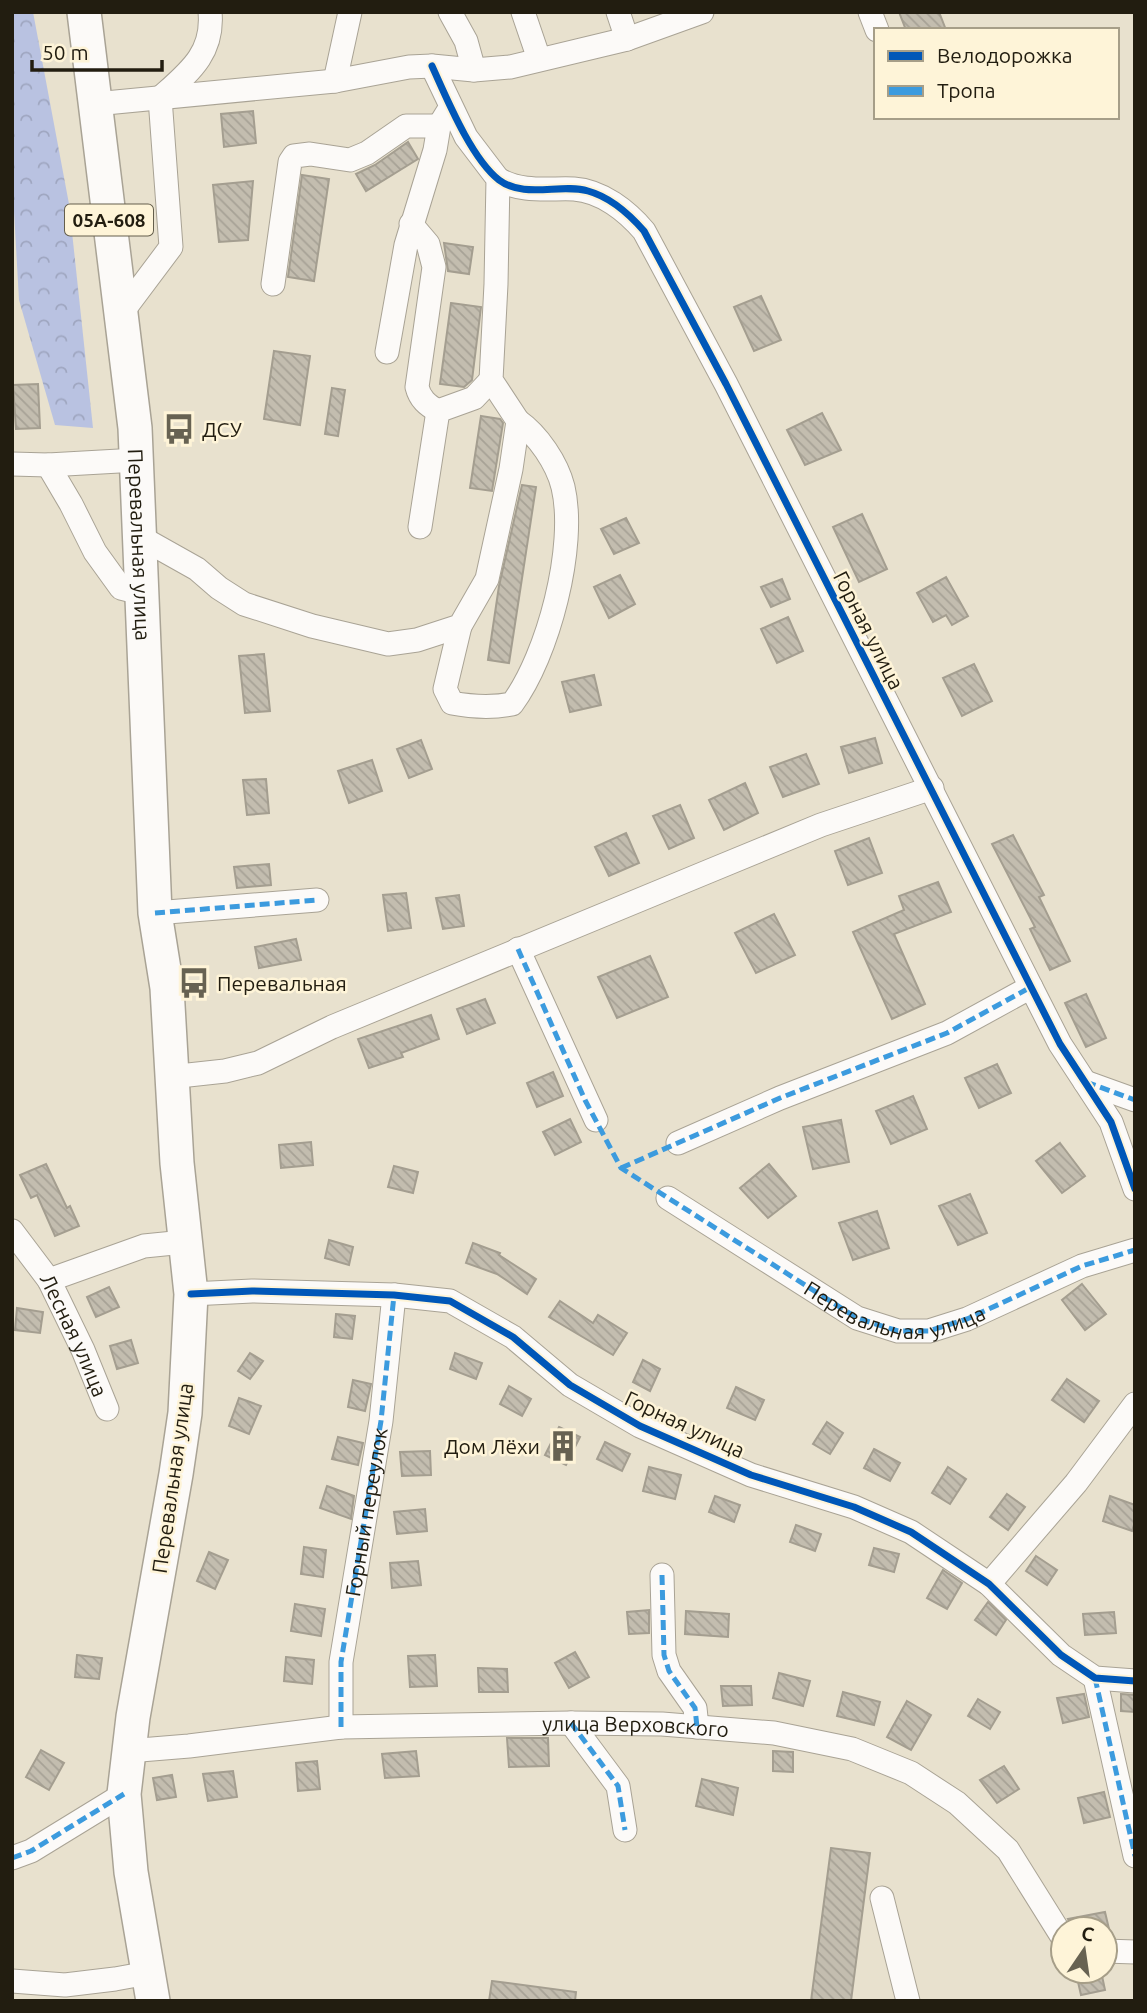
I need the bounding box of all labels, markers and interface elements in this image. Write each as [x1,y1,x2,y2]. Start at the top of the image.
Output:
scale bar [32,28,161,72]
legend [874,28,1119,119]
text: 50 m [42,40,89,64]
text: Велодорожка [937,43,1073,67]
text: Тропа [937,78,996,102]
road number: 05А-608 [65,204,153,235]
bus stop icon: ДСУ [162,412,196,446]
place label: ДСУ [202,417,242,441]
street label: Перевальная улица [124,448,156,641]
street label: Горная улица [829,567,909,693]
bus stop icon: Перевальная [177,966,211,1000]
place label: Перевальная [217,971,347,995]
street label: Лесная улица [36,1270,113,1400]
street label: Перевальная улица [800,1276,989,1344]
street label: Перевальная улица [147,1381,197,1575]
street label: Горная улица [621,1386,749,1462]
street label: Горный переулок [340,1426,392,1598]
building icon: Дом Лёхи [546,1429,580,1463]
place label: Дом Лёхи [444,1434,540,1458]
street label: улица Верховского [542,1711,730,1741]
north arrow [1049,1915,1119,1985]
text: С [1079,1921,1096,1946]

